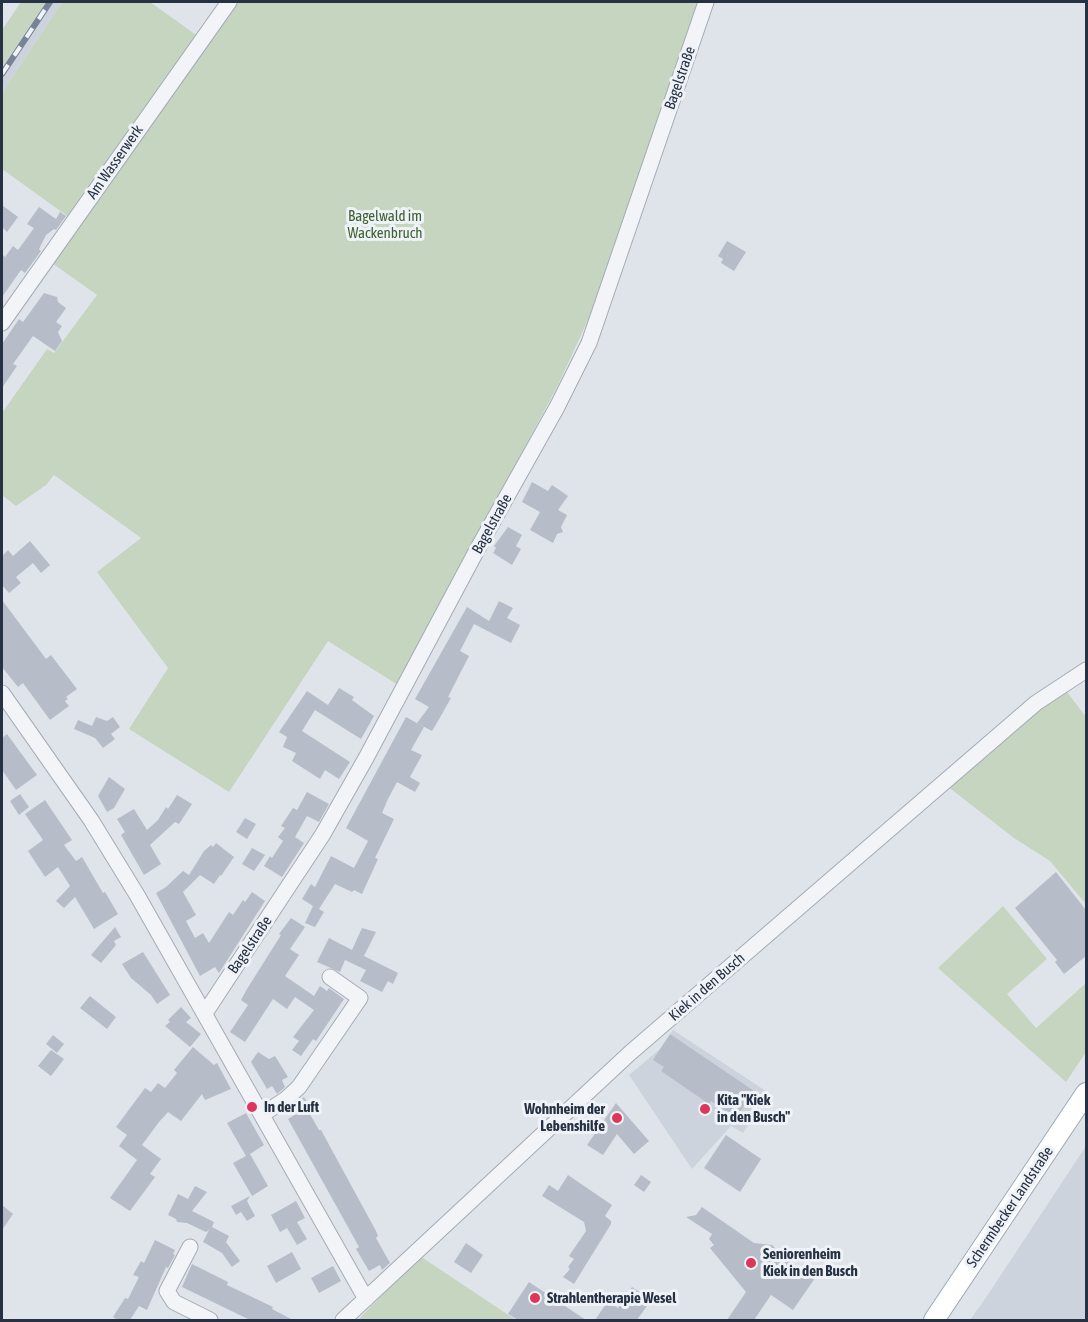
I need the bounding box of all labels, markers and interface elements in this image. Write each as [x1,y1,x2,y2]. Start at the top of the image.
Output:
street label: Bagelstraße [661,44,699,112]
street label: Am Wasserwerk [83,122,147,202]
park label: Bagelwald im Wackenbruch [348,207,422,242]
street label: Bagelstraße [468,491,516,557]
street label: Bagelstraße [224,913,276,977]
street label: Kiek in den Busch [665,949,749,1025]
place label: Kita "Kiek in den Busch" [717,1091,790,1126]
place label: In der Luft [264,1098,319,1116]
marker: In der Luft [245,1100,259,1114]
place label: Wohnheim der Lebenshilfe [524,1100,605,1135]
marker: Kita "Kiek in den Busch" [698,1102,712,1116]
marker: Wohnheim der Lebenshilfe [610,1111,624,1125]
street label: Schermbecker Landstraße [963,1143,1057,1271]
place label: Seniorenheim Kiek in den Busch [763,1245,858,1280]
marker: Seniorenheim Kiek in den Busch [744,1256,758,1270]
place label: Strahlentherapie Wesel [547,1289,676,1307]
marker: Strahlentherapie Wesel [528,1291,542,1305]

